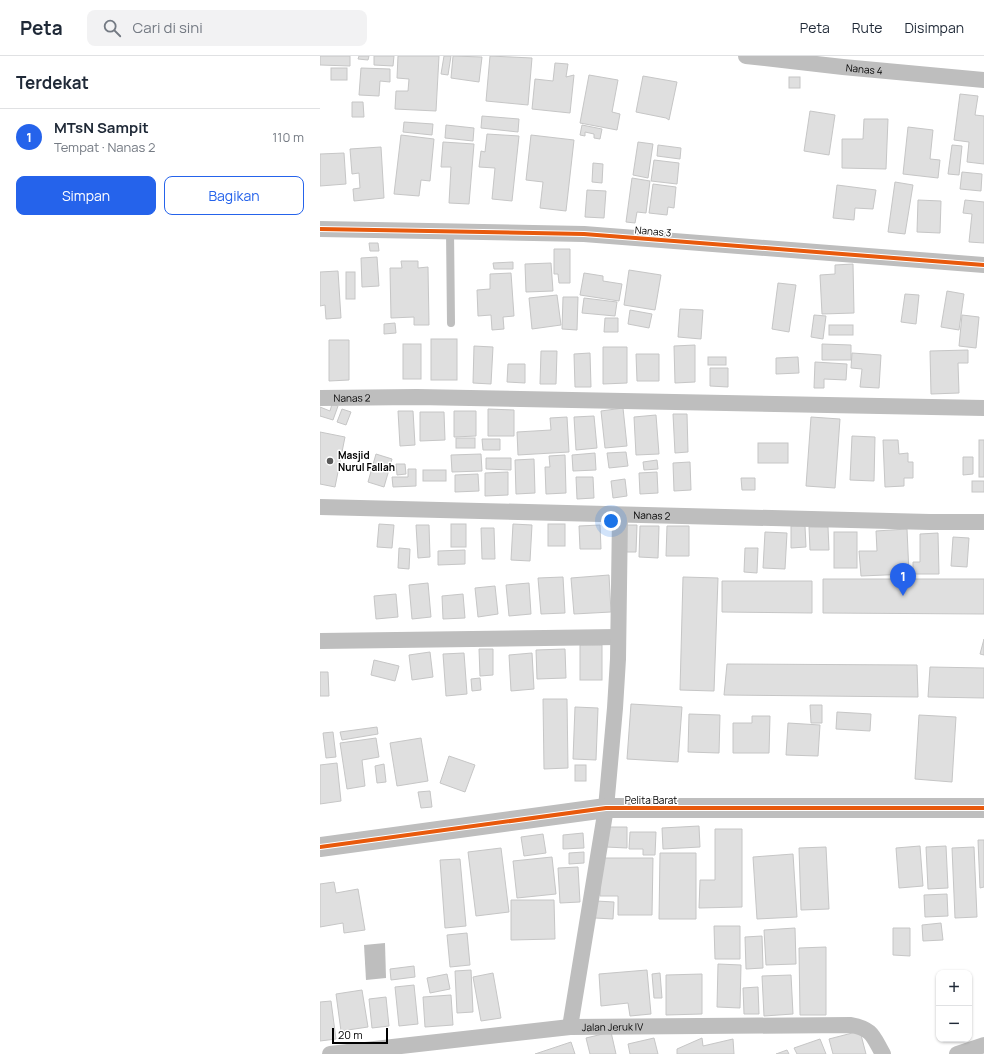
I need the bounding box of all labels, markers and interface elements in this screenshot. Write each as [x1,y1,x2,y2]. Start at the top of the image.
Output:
search box [87,10,367,46]
text: Peta [20,15,63,41]
icon: search [101,17,123,39]
text: Cari di sini [133,17,203,38]
text: Peta [800,18,830,37]
text: Rute [852,18,882,37]
text: Disimpan [904,18,964,37]
street label: Nanas 4 [845,60,884,78]
text: Terdekat [16,71,89,94]
text: MTsN Sampit [54,117,149,138]
text: 1 [26,128,32,146]
text: 110 m [272,128,304,146]
text: Tempat · Nanas 2 [54,138,155,156]
button: Simpan [16,176,156,215]
button: Bagikan [164,176,304,215]
street label: Nanas 3 [634,222,672,240]
street label: Nanas 2 [333,390,371,405]
place label: Masjid Nurul Fallah [338,448,395,474]
marker: Masjid Nurul Fallah [325,456,335,466]
street label: Nanas 2 [633,508,671,523]
your location [601,511,621,531]
pin: 1 [890,563,916,596]
street label: Pelita Barat [625,793,677,807]
map controls [936,970,972,1042]
button: + [936,970,972,1006]
button: − [936,1006,972,1042]
street label: Jalan Jeruk IV [582,1019,643,1034]
scale bar [332,1026,388,1045]
text: 20 m [338,1027,363,1042]

